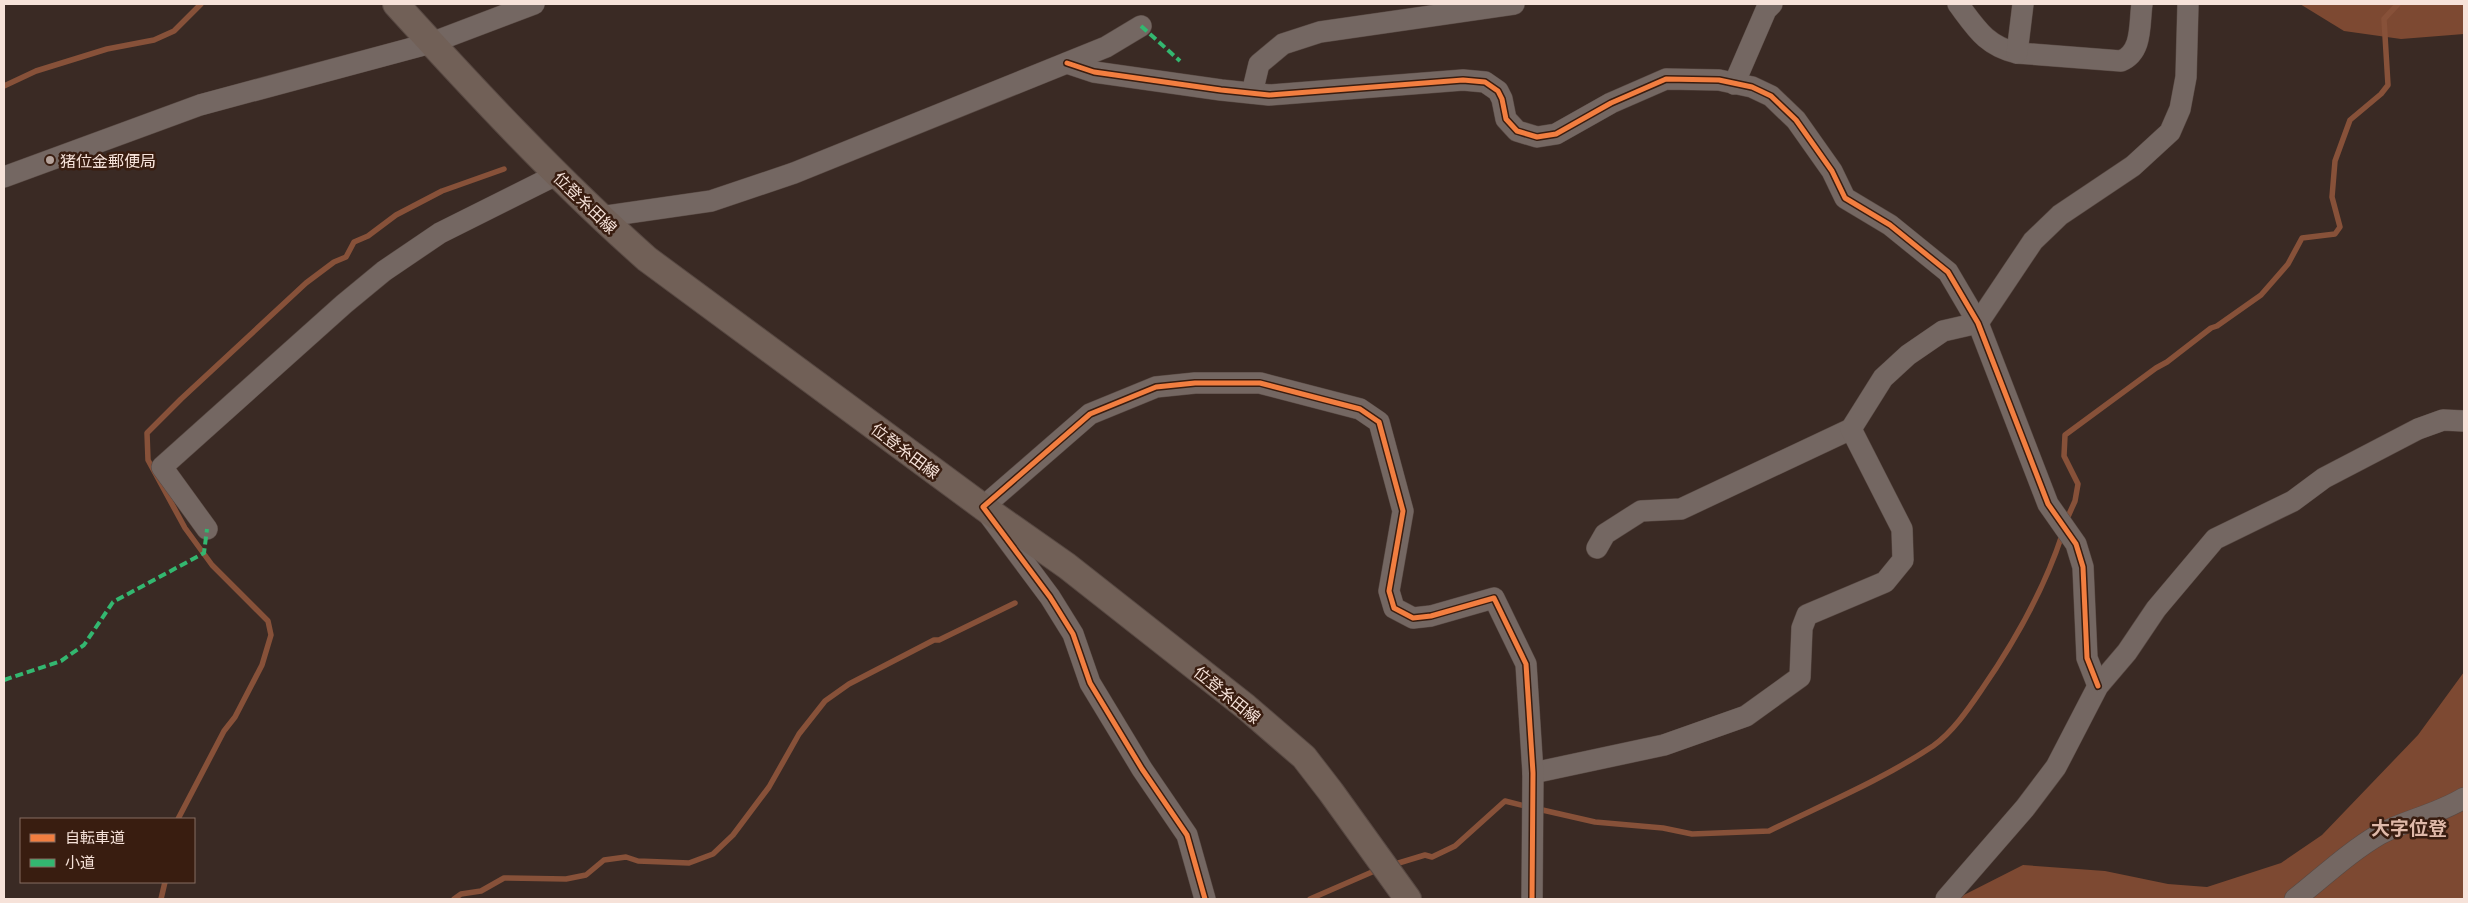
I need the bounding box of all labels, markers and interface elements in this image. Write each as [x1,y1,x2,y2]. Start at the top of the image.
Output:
place label: 猪位金郵便局 [60,148,156,172]
marker: 猪位金郵便局 [44,154,56,166]
street label: 位登糸田線 [549,166,623,238]
street label: 位登糸田線 [867,416,945,484]
street label: 位登糸田線 [1189,659,1267,729]
district label: 大字位登 [2371,813,2447,841]
legend [20,818,195,883]
text: 自転車道 [65,825,125,848]
text: 小道 [65,850,95,873]

